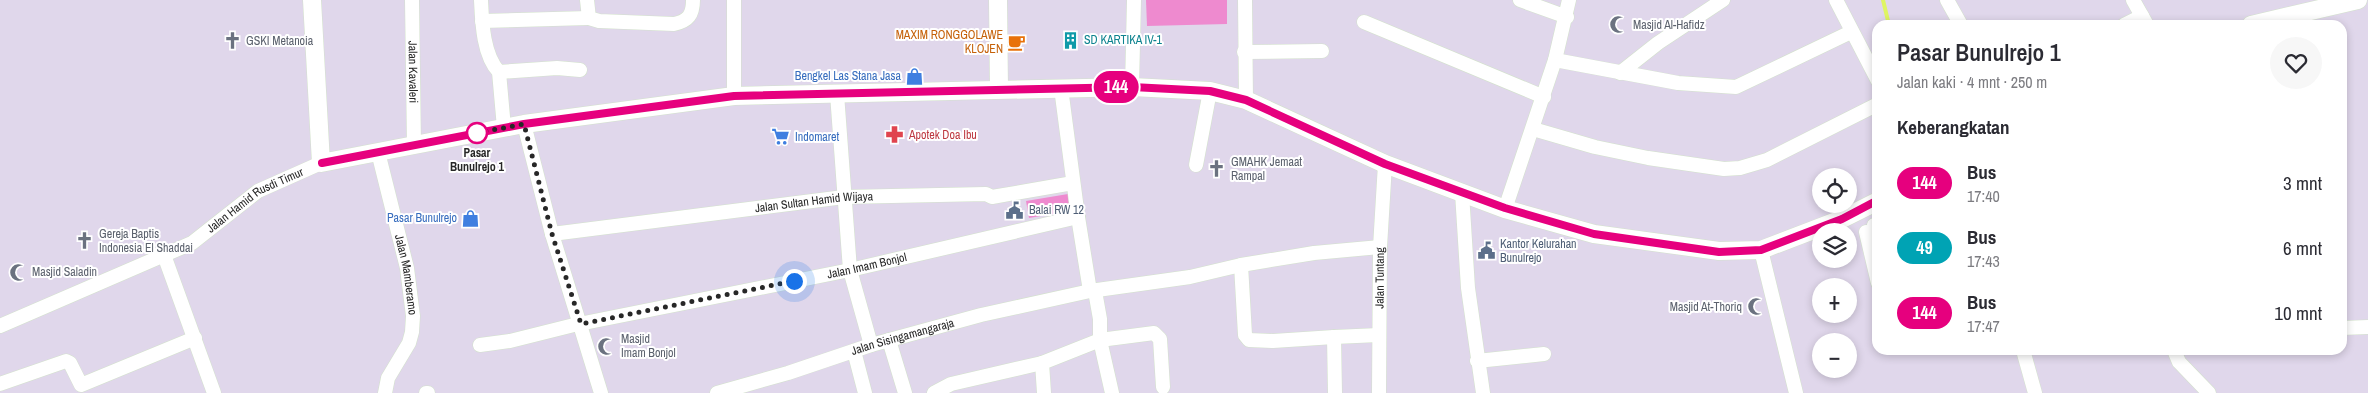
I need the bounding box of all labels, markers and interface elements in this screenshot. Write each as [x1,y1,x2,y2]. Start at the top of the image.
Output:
mosque icon: Masjid Al-Hafidz [1609,15,1629,35]
place label: Masjid Al-Hafidz [1633,17,1705,33]
place label: MAXIM RONGGOLAWE KLOJEN [896,27,1003,57]
building icon: SD KARTIKA IV-1 [1060,30,1080,50]
church icon: GSKI Metanoia [222,31,242,51]
cafe icon: MAXIM RONGGOLAWE KLOJEN [1007,32,1027,52]
place label: SD KARTIKA IV-1 [1084,32,1163,48]
place label: GSKI Metanoia [246,33,314,49]
text: Pasar Bunulrejo 1 [1897,36,2061,68]
button: heart [2270,37,2322,89]
street label: Jalan Kavaleri [405,41,421,103]
shop icon: Bengkel Las Stana Jasa [905,66,925,86]
place label: Bengkel Las Stana Jasa [795,68,902,84]
line badge: 144 [1087,71,1145,103]
text: Jalan kaki · 4 mnt · 250 m [1897,71,2047,93]
text: 144 [1104,74,1128,99]
text: Keberangkatan [1897,114,2010,140]
marker: Pasar Bunulrejo 1 [466,122,488,144]
pharmacy icon: Apotek Doa Ibu [885,125,905,145]
supermarket icon: Indomaret [771,127,791,147]
place label: Apotek Doa Ibu [908,127,977,143]
place label: Indomaret [795,129,840,145]
place label: Pasar Bunulrejo 1 [450,145,505,175]
place label: GMAHK Jemaat Rampal [1231,154,1302,184]
church icon: GMAHK Jemaat Rampal [1207,159,1227,179]
text: Bus [1967,159,1996,185]
street label: Jalan Hamid Rusdi Timur [203,164,306,236]
map controls [1812,168,1857,378]
button: locate [1812,168,1857,213]
text: 144 [1912,170,1937,195]
text: 3 mnt [2283,170,2322,196]
text: 17:40 [1967,185,2000,207]
street label: Jalan Sultan Hamid Wijaya [754,188,874,216]
public building icon: Balai RW 12 [1005,200,1025,220]
place label: Balai RW 12 [1029,202,1084,218]
shop icon: Pasar Bunulrejo [461,208,481,228]
place label: Pasar Bunulrejo [387,210,457,226]
button: layers [1812,223,1857,268]
text: Bus [1967,224,1996,250]
place label: Gereja Baptis Indonesia El Shaddai [99,226,193,256]
church icon: Gereja Baptis Indonesia El Shaddai [75,231,95,251]
street label: Jalan Mamberamo [391,233,421,316]
text: 49 [1916,235,1933,260]
text: 6 mnt [2283,235,2322,261]
place label: Kantor Kelurahan Bunulrejo [1500,236,1577,266]
public building icon: Kantor Kelurahan Bunulrejo [1476,241,1496,261]
street label: Jalan Tuntang [1372,247,1388,309]
street label: Jalan Imam Bonjol [826,249,908,282]
text: 17:43 [1967,250,2000,272]
mosque icon: Masjid Saladin [8,262,28,282]
place label: Masjid Saladin [32,264,97,280]
your location [782,269,807,294]
button: + [1812,278,1857,323]
text: Bus [1967,289,1996,315]
mosque icon: Masjid At-Thoriq [1746,297,1766,317]
place label: Masjid At-Thoriq [1670,299,1742,315]
text: 144 [1912,300,1937,325]
text: 10 mnt [2274,300,2322,326]
street label: Jalan Sisingamangaraja [849,315,956,359]
text: 17:47 [1967,315,2000,337]
place label: Masjid Imam Bonjol [621,331,676,361]
button: − [1812,333,1857,378]
mosque icon: Masjid Imam Bonjol [597,336,617,356]

